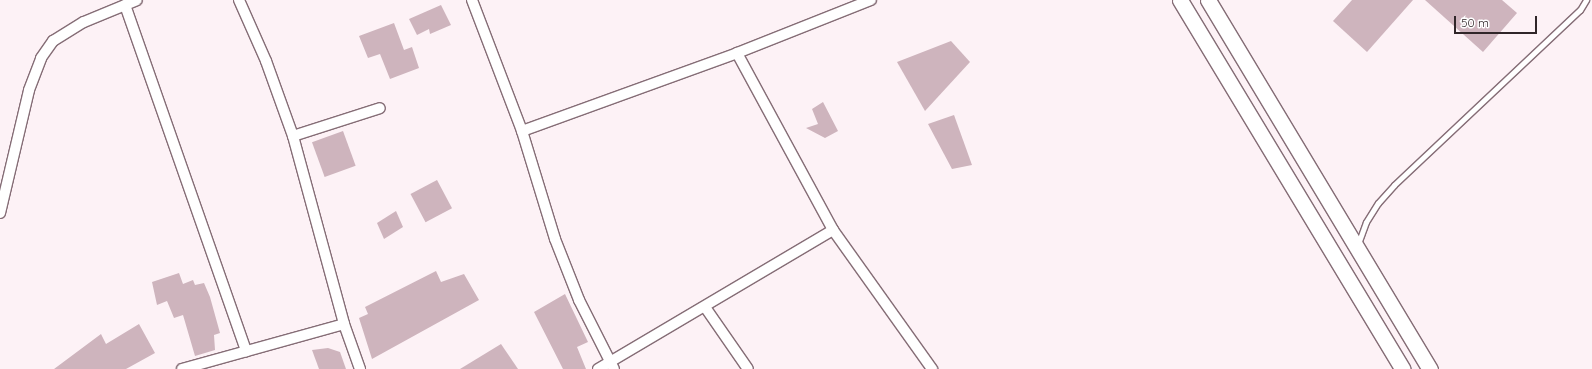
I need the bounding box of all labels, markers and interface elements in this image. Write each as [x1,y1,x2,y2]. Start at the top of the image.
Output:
scale bar [1456,8,1539,34]
text: 50 m [1461,15,1489,30]

